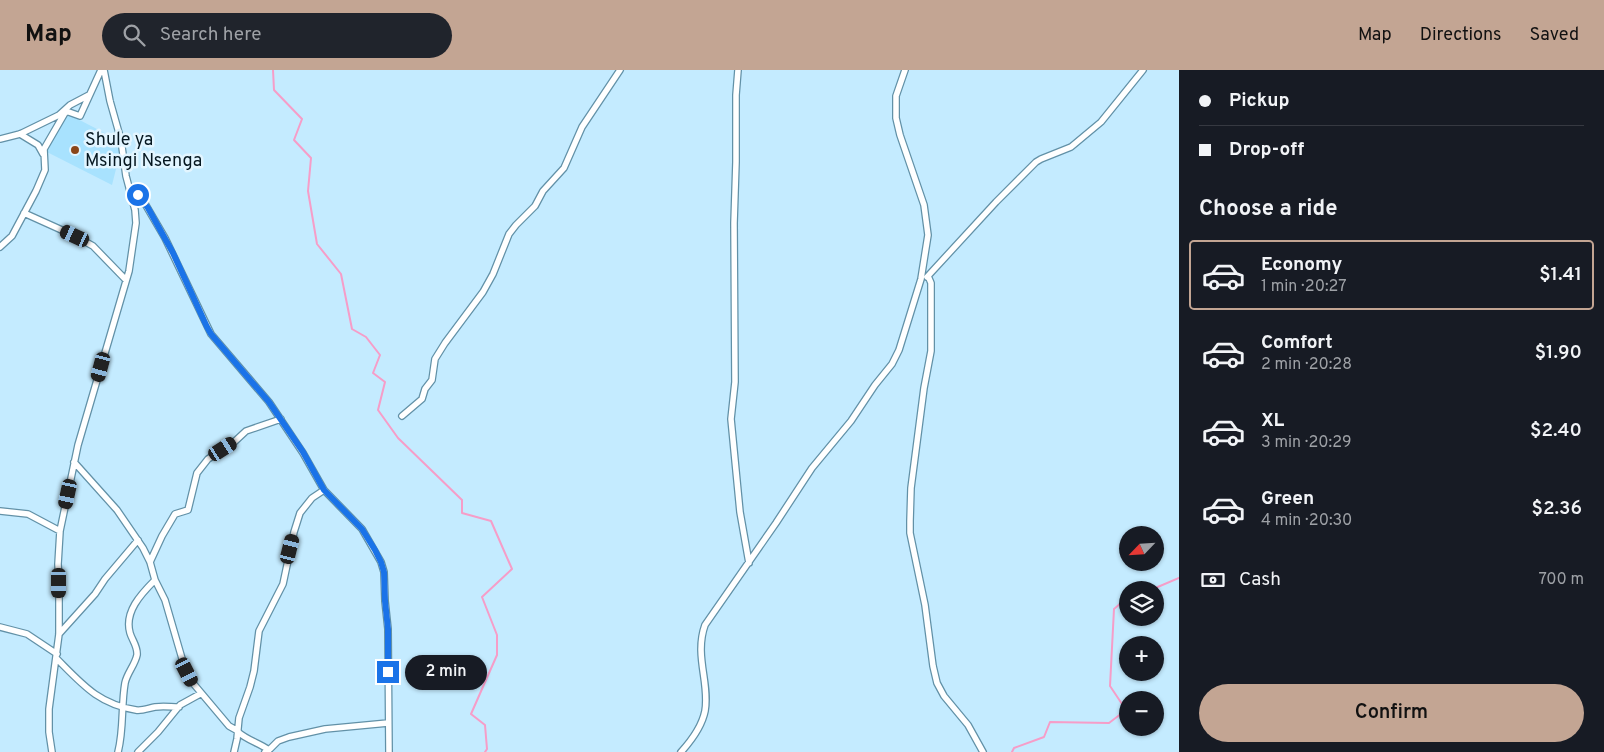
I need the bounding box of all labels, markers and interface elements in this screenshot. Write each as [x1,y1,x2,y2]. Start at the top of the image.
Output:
search box [102,13,452,58]
text: Map [25,20,72,50]
icon: search [120,21,148,49]
text: Search here [160,23,261,47]
text: Map [1358,24,1392,47]
text: Directions [1420,24,1502,47]
text: Saved [1530,24,1579,47]
text: Pickup [1229,89,1289,113]
place label: Shule ya Msingi Nsenga [85,129,202,173]
text: Drop-off [1229,138,1304,162]
marker: Shule ya Msingi Nsenga [69,144,81,156]
route start [127,184,149,206]
text: Choose a ride [1199,196,1337,223]
car [58,223,91,249]
icon: car [1201,253,1246,298]
text: Economy [1261,253,1342,277]
text: $1.41 [1539,263,1582,287]
text: 1 min · 20:27 [1261,277,1347,297]
icon: car [1201,331,1246,376]
text: Comfort [1261,331,1333,355]
text: $1.90 [1535,341,1582,365]
car [89,351,112,383]
text: 2 min · 20:28 [1261,355,1352,375]
icon: car [1201,409,1246,454]
text: XL [1261,409,1284,433]
text: $2.40 [1530,419,1582,443]
text: 3 min · 20:29 [1261,433,1352,453]
car [206,435,239,463]
car [57,478,78,510]
icon: car [1201,487,1246,532]
text: Green [1261,487,1314,511]
text: $2.36 [1532,497,1582,521]
text: 4 min · 20:30 [1261,511,1352,531]
north arrow [1119,526,1164,571]
map controls [1119,526,1164,736]
car [279,533,300,565]
icon: cash [1199,566,1227,594]
car [51,568,66,598]
text: Cash [1239,568,1281,592]
text: 700 m [1538,570,1584,590]
button: layers [1119,581,1164,626]
button: + [1119,636,1164,681]
callout: 2 min [406,654,488,690]
car [173,655,200,689]
route end [377,661,399,683]
text: 2 min [425,662,467,682]
button: Confirm [1199,684,1584,742]
button: − [1119,691,1164,736]

